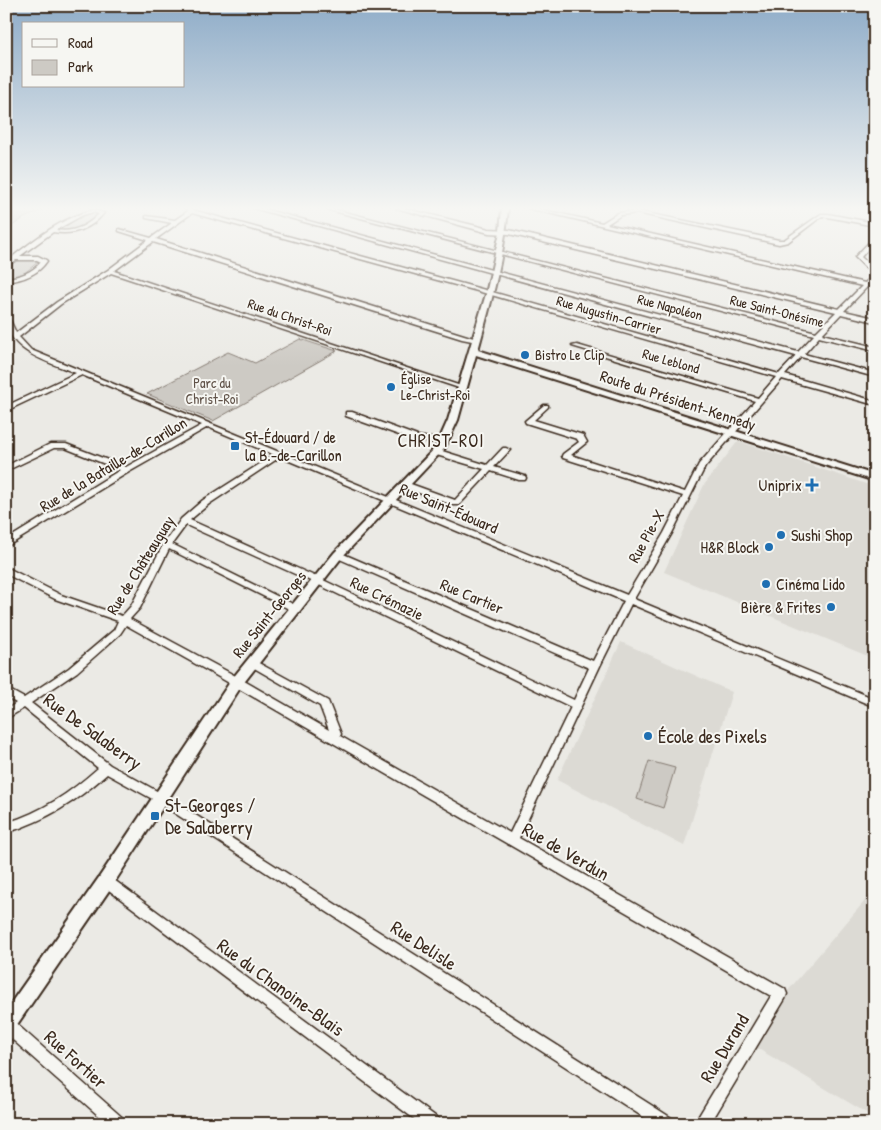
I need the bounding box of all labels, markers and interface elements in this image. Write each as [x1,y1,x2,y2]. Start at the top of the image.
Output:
legend [22,22,185,88]
text: Road [68,32,93,53]
text: Park [68,56,93,77]
street label: Rue Napoléon [635,289,705,325]
street label: Rue Augustin-Carrier [554,290,664,340]
street label: Rue Saint-Onésime [728,290,826,331]
street label: Rue du Christ-Roi [245,293,335,340]
street label: Rue Leblond [640,343,702,378]
place label: Bistro Le Clip [535,345,604,365]
marker: Bistro Le Clip [519,349,531,361]
street label: Route du Président-Kennedy [597,364,759,436]
place label: Église Le-Christ-Roi [401,369,471,404]
park label: Parc du Christ-Roi [185,373,239,408]
marker: Église Le-Christ-Roi [385,381,397,393]
street label: Rue de la Bataille-de-Carillon [35,411,191,517]
place label: St-Édouard / de la B.-de-Carillon [245,426,342,466]
district label: CHRIST-ROI [397,428,485,453]
marker: St-Édouard / de la B.-de-Carillon [229,440,241,452]
place label: Uniprix [759,474,802,496]
street label: Rue Saint-Édouard [396,477,502,539]
marker: Uniprix [806,479,818,491]
street label: Rue Pie-X [622,505,670,566]
street label: Rue de Châteauguay [101,511,179,619]
place label: Sushi Shop [791,524,852,546]
marker: Sushi Shop [775,529,787,541]
place label: H&R Block [700,536,759,558]
marker: H&R Block [763,541,775,553]
street label: Rue Saint-Georges [227,566,311,662]
street label: Rue Crémazie [347,571,428,625]
street label: Rue Cartier [437,573,507,619]
place label: Cinéma Lido [776,573,846,595]
marker: Cinéma Lido [760,578,772,590]
place label: Bière & Frites [741,596,821,618]
marker: Bière & Frites [825,601,837,613]
street label: Rue De Salaberry [38,686,148,776]
place label: École des Pixels [658,723,767,749]
marker: École des Pixels [642,730,654,742]
place label: St-Georges / De Salaberry [165,792,255,840]
marker: St-Georges / De Salaberry [149,810,161,822]
street label: Rue de Verdun [518,816,614,886]
street label: Rue Delisle [386,914,462,976]
street label: Rue du Chanoine-Blais [212,932,350,1042]
street label: Rue Durand [693,1008,755,1087]
street label: Rue Fortier [39,1024,113,1095]

